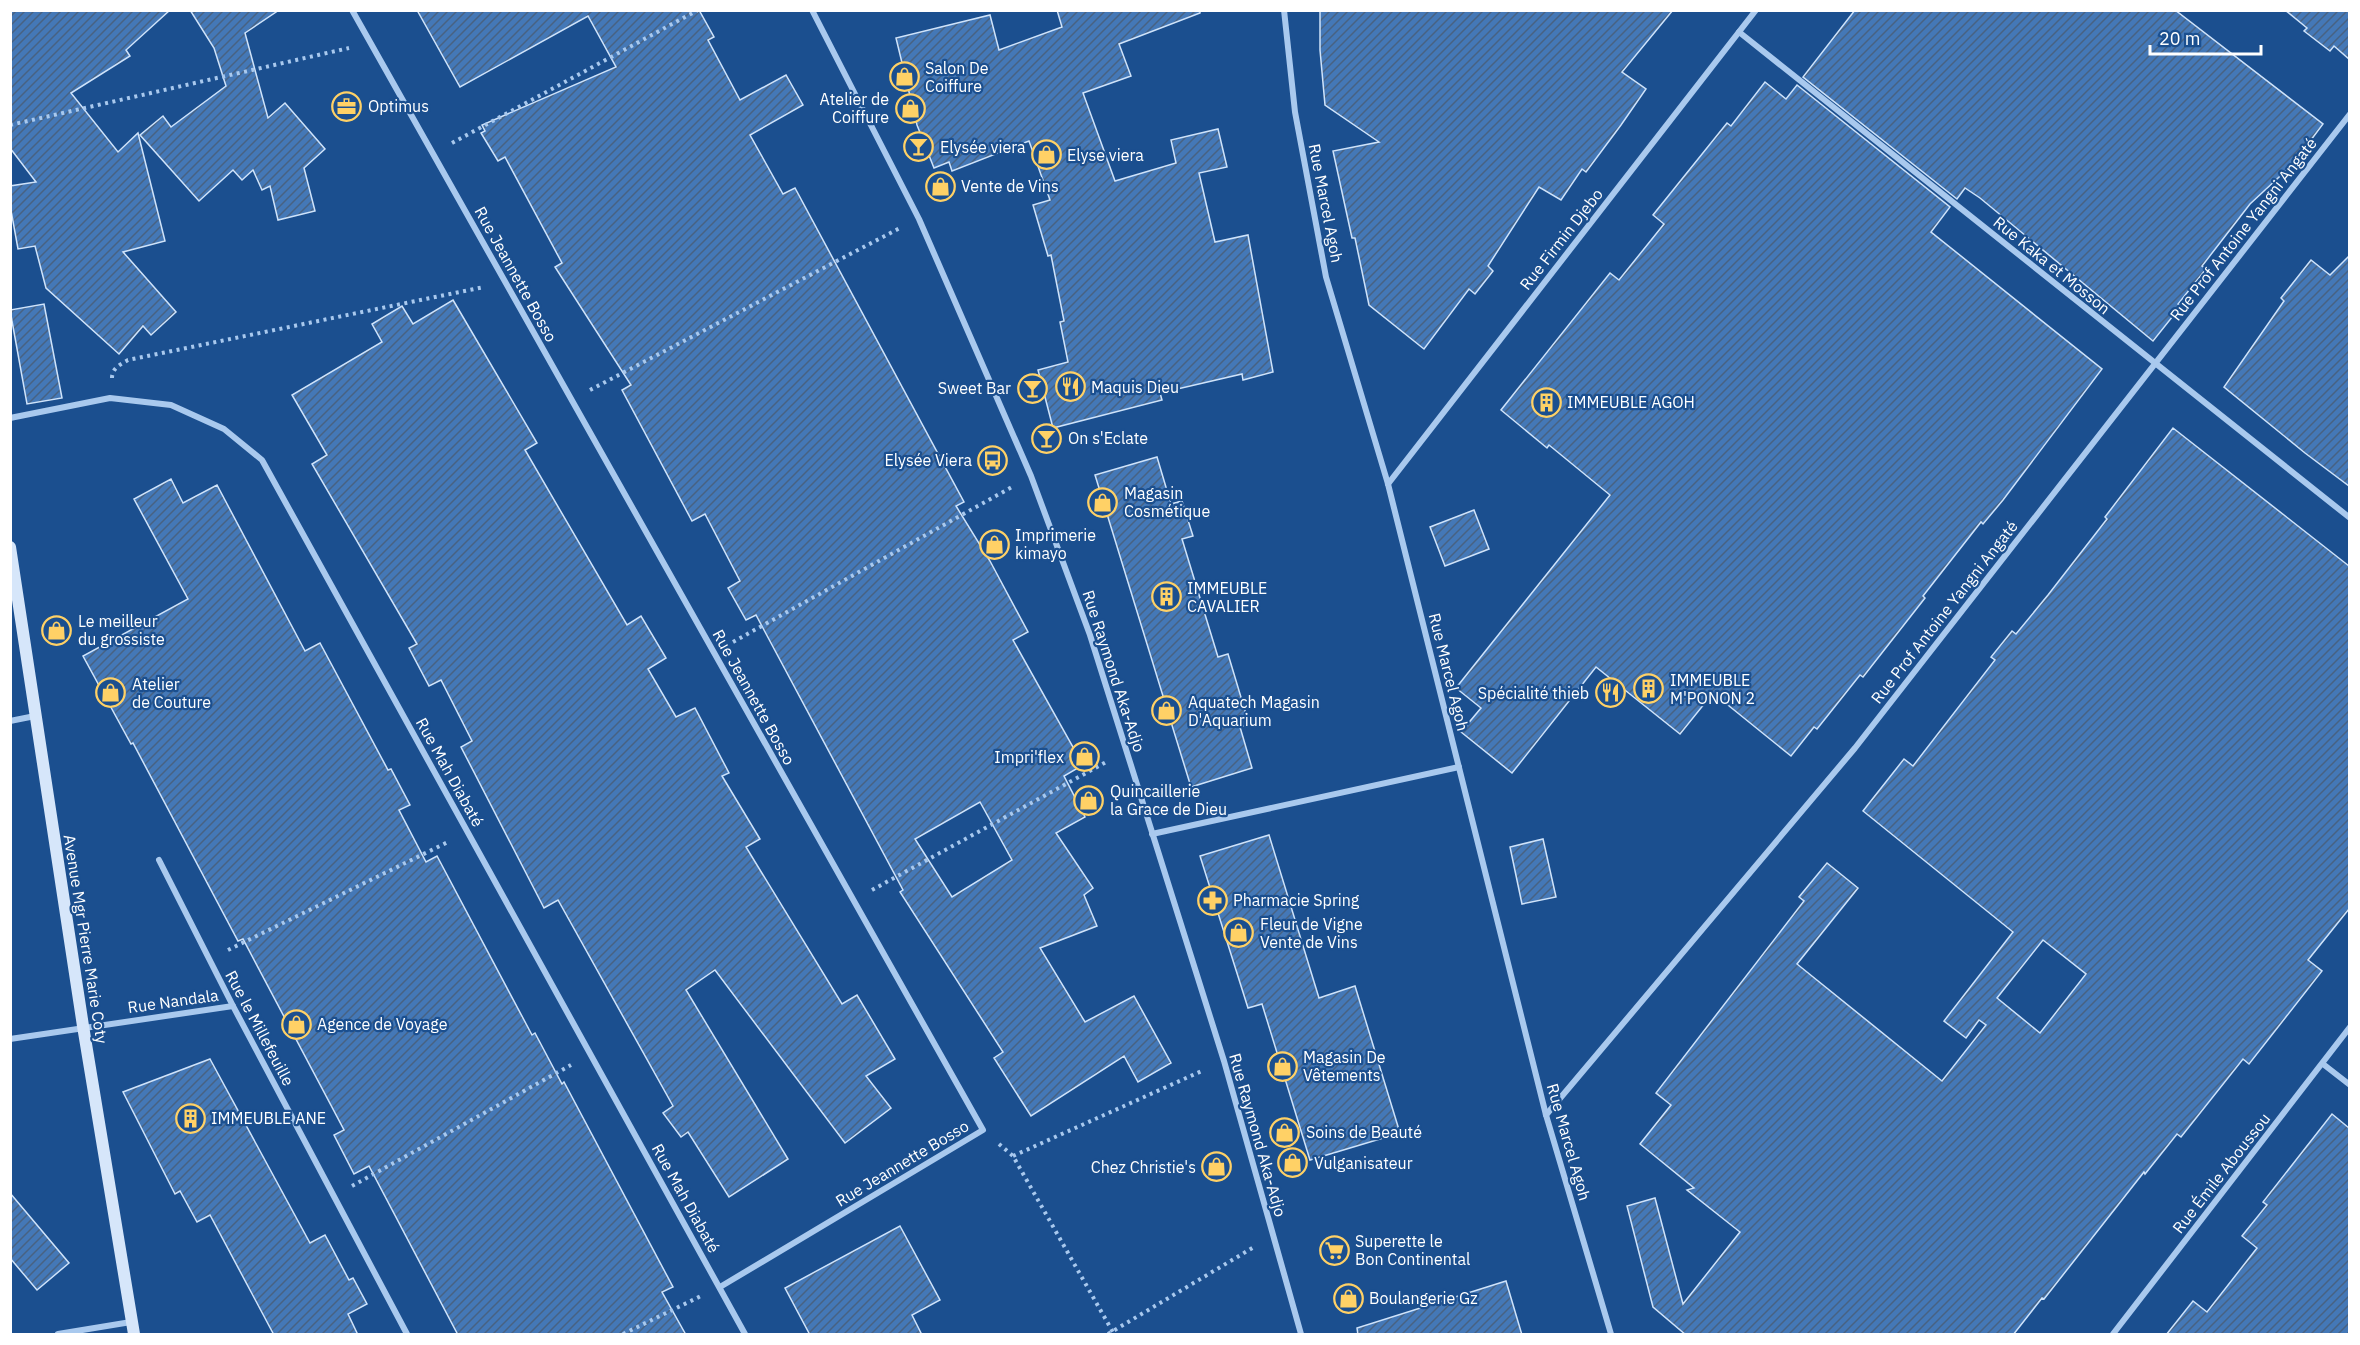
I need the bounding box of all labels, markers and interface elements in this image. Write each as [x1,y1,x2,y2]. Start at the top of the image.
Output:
scale bar [2150,18,2261,56]
text: 20 m [2159,27,2201,50]
place label: Salon De Coiffure [925,58,989,96]
shop icon: Salon De Coiffure [888,61,920,93]
place label: Atelier de Coiffure [820,89,889,127]
office icon: Optimus [331,90,363,122]
shop icon: Atelier de Coiffure [894,92,926,124]
place label: Optimus [368,96,429,116]
bar icon: Elysée viera [903,131,935,163]
street label: Rue Prof Antoine Yangni Angaté [2165,133,2321,325]
place label: Elysée viera [940,137,1026,157]
shop icon: Elyse viera [1030,139,1062,171]
street label: Rue Marcel Agoh [1305,142,1347,264]
place label: Elyse viera [1067,145,1144,165]
shop icon: Vente de Vins [924,170,956,202]
place label: Vente de Vins [961,176,1059,196]
street label: Rue Firmin Djebo [1515,184,1607,294]
street label: Rue Jeannette Bosso [470,203,562,345]
street label: Rue Kaka et Mosson [1989,212,2115,318]
restaurant icon: Maquis Dieu [1054,371,1086,403]
bar icon: Sweet Bar [1016,372,1048,404]
place label: Maquis Dieu [1091,377,1179,397]
place label: Sweet Bar [938,378,1011,398]
building icon: IMMEUBLE AGOH [1530,386,1562,418]
place label: IMMEUBLE AGOH [1567,392,1695,412]
bar icon: On s'Eclate [1031,422,1063,454]
place label: On s'Eclate [1068,428,1148,448]
bus stop icon: Elysée Viera [977,444,1009,476]
place label: Elysée Viera [885,450,972,470]
place label: Magasin Cosmétique [1124,483,1210,521]
shop icon: Magasin Cosmétique [1087,486,1119,518]
street label: Rue Prof Antoine Yangni Angaté [1866,516,2022,708]
place label: Imprimerie kimayo [1015,525,1096,563]
shop icon: Imprimerie kimayo [978,528,1010,560]
place label: IMMEUBLE CAVALIER [1187,578,1267,616]
building icon: IMMEUBLE CAVALIER [1150,581,1182,613]
street label: Rue Raymond Aka-Adjo [1078,587,1150,755]
place label: Le meilleur du grossiste [78,611,165,649]
street label: Rue Marcel Agoh [1425,611,1473,733]
shop icon: Le meilleur du grossiste [41,614,73,646]
street label: Rue Jeannette Bosso [708,626,800,768]
place label: IMMEUBLE M'PONON 2 [1670,670,1755,708]
building icon: IMMEUBLE M'PONON 2 [1633,673,1665,705]
place label: Atelier de Couture [132,674,211,712]
shop icon: Atelier de Couture [95,677,127,709]
restaurant icon: Spécialité thieb [1594,677,1626,709]
place label: Spécialité thieb [1478,683,1589,703]
place label: Aquatech Magasin D'Aquarium [1188,692,1320,730]
shop icon: Aquatech Magasin D'Aquarium [1151,695,1183,727]
street label: Rue Mah Diabaté [412,714,488,830]
shop icon: Impri'flex [1069,741,1101,773]
place label: Impri'flex [994,747,1064,767]
place label: Quincaillerie la Grace de Dieu [1110,781,1227,819]
shop icon: Quincaillerie la Grace de Dieu [1073,784,1105,816]
street label: Avenue Mgr Pierre Marie Coty [60,833,112,1045]
pharmacy icon: Pharmacie Spring [1196,884,1228,916]
place label: Pharmacie Spring [1233,890,1360,910]
place label: Fleur de Vigne Vente de Vins [1260,914,1363,952]
shop icon: Fleur de Vigne Vente de Vins [1223,917,1255,949]
street label: Rue le Millefeuille [221,967,299,1089]
street label: Rue Nandala [126,985,220,1017]
shop icon: Agence de Voyage [280,1008,312,1040]
place label: Agence de Voyage [317,1014,448,1034]
place label: Magasin De Vêtements [1303,1047,1386,1085]
shop icon: Magasin De Vêtements [1266,1050,1298,1082]
street label: Rue Raymond Aka-Adjo [1225,1051,1291,1219]
street label: Rue Marcel Agoh [1543,1081,1595,1203]
building icon: IMMEUBLE ANE [174,1102,206,1134]
place label: IMMEUBLE ANE [211,1108,326,1128]
street label: Rue Émile Aboussou [2167,1108,2274,1237]
street label: Rue Jeannette Bosso [832,1115,972,1211]
shop icon: Soins de Beauté [1269,1116,1301,1148]
place label: Soins de Beauté [1306,1122,1422,1142]
street label: Rue Mah Diabaté [648,1140,724,1256]
shop icon: Vulganisateur [1277,1147,1309,1179]
shop icon: Chez Christie's [1201,1151,1233,1183]
place label: Vulganisateur [1314,1153,1413,1173]
place label: Chez Christie's [1091,1157,1196,1177]
place label: Superette le Bon Continental [1355,1231,1470,1269]
supermarket icon: Superette le Bon Continental [1318,1234,1350,1266]
shop icon: Boulangerie Gz [1332,1282,1364,1314]
place label: Boulangerie Gz [1369,1288,1478,1308]

